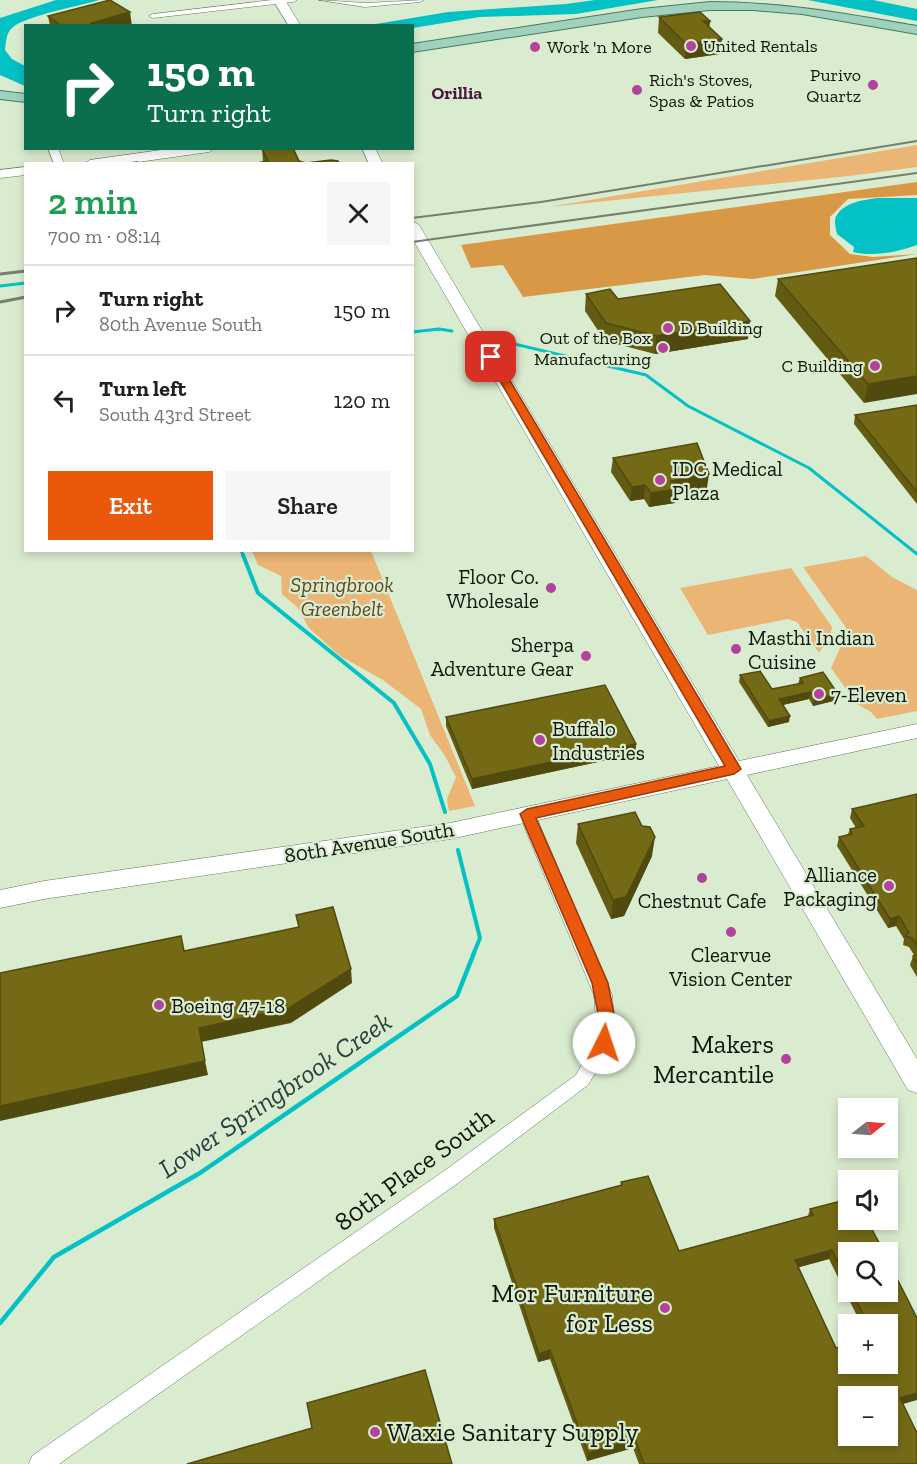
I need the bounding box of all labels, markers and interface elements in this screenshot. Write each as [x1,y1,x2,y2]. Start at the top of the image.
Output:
place label: United Rentals [703,35,818,57]
place label: Work 'n More [547,36,652,58]
marker: United Rentals [684,39,698,53]
marker: Work 'n More [528,40,542,54]
text: 150 m [147,46,255,97]
icon: right [48,48,126,126]
place label: Purivo Quartz [806,64,861,107]
place label: Rich's Stoves, Spas & Patios [649,69,754,112]
marker: Purivo Quartz [866,78,880,92]
district label: Orillia [432,82,482,104]
marker: Rich's Stoves, Spas & Patios [630,83,644,97]
text: Turn right [147,97,271,129]
text: 2 min [48,180,137,223]
button: close [327,182,390,245]
text: 700 m · 08:14 [48,224,161,248]
text: Turn right [99,285,203,312]
icon: right [48,294,81,327]
text: 150 m [334,297,390,324]
text: 80th Avenue South [99,312,262,336]
place label: D Building [680,317,763,339]
marker: D Building [661,321,675,335]
place label: Out of the Box Manufacturing [534,327,651,370]
pin [465,331,516,382]
icon: arrive [474,340,507,373]
marker: Out of the Box Manufacturing [656,341,670,355]
place label: C Building [781,355,863,377]
marker: C Building [868,359,882,373]
text: Turn left [99,375,186,402]
icon: left [48,384,81,417]
text: 120 m [334,387,390,414]
text: South 43rd Street [99,402,251,426]
place label: IDC Medical Plaza [672,456,783,505]
button: Exit [48,471,213,540]
button: Share [225,471,390,540]
marker: IDC Medical Plaza [653,473,667,487]
place label: Floor Co. Wholesale [447,564,539,613]
park label: Springbrook Greenbelt [290,572,394,621]
marker: Floor Co. Wholesale [544,581,558,595]
place label: Masthi Indian Cuisine [748,625,874,674]
place label: Sherpa Adventure Gear [431,632,574,681]
marker: Masthi Indian Cuisine [729,642,743,656]
marker: Sherpa Adventure Gear [579,649,593,663]
place label: 7-Eleven [831,682,907,707]
marker: 7-Eleven [812,687,826,701]
place label: Buffalo Industries [552,716,645,765]
marker: Buffalo Industries [533,733,547,747]
street label: 80th Avenue South [282,816,456,868]
place label: Alliance Packaging [783,862,877,911]
marker: Chestnut Cafe [695,871,709,885]
marker: Alliance Packaging [882,879,896,893]
place label: Chestnut Cafe [638,888,766,913]
marker: Clearvue Vision Center [724,925,738,939]
place label: Clearvue Vision Center [668,942,793,991]
place label: Boeing 47-18 [171,993,285,1018]
marker: Boeing 47-18 [152,998,166,1012]
water label: Lower Springbrook Creek [153,1005,397,1185]
position arrow [572,1011,636,1075]
place label: Makers Mercantile [653,1028,774,1090]
marker: Makers Mercantile [779,1052,793,1066]
north arrow [838,1098,898,1158]
map controls [838,1098,898,1446]
street label: 80th Place South [328,1100,500,1238]
button: sound [838,1170,898,1230]
button: search [838,1242,898,1302]
place label: Mor Furniture for Less [491,1277,653,1339]
marker: Mor Furniture for Less [658,1301,672,1315]
button: + [838,1314,898,1374]
button: − [838,1386,898,1446]
place label: Waxie Sanitary Supply [387,1416,639,1448]
marker: Waxie Sanitary Supply [368,1425,382,1439]

